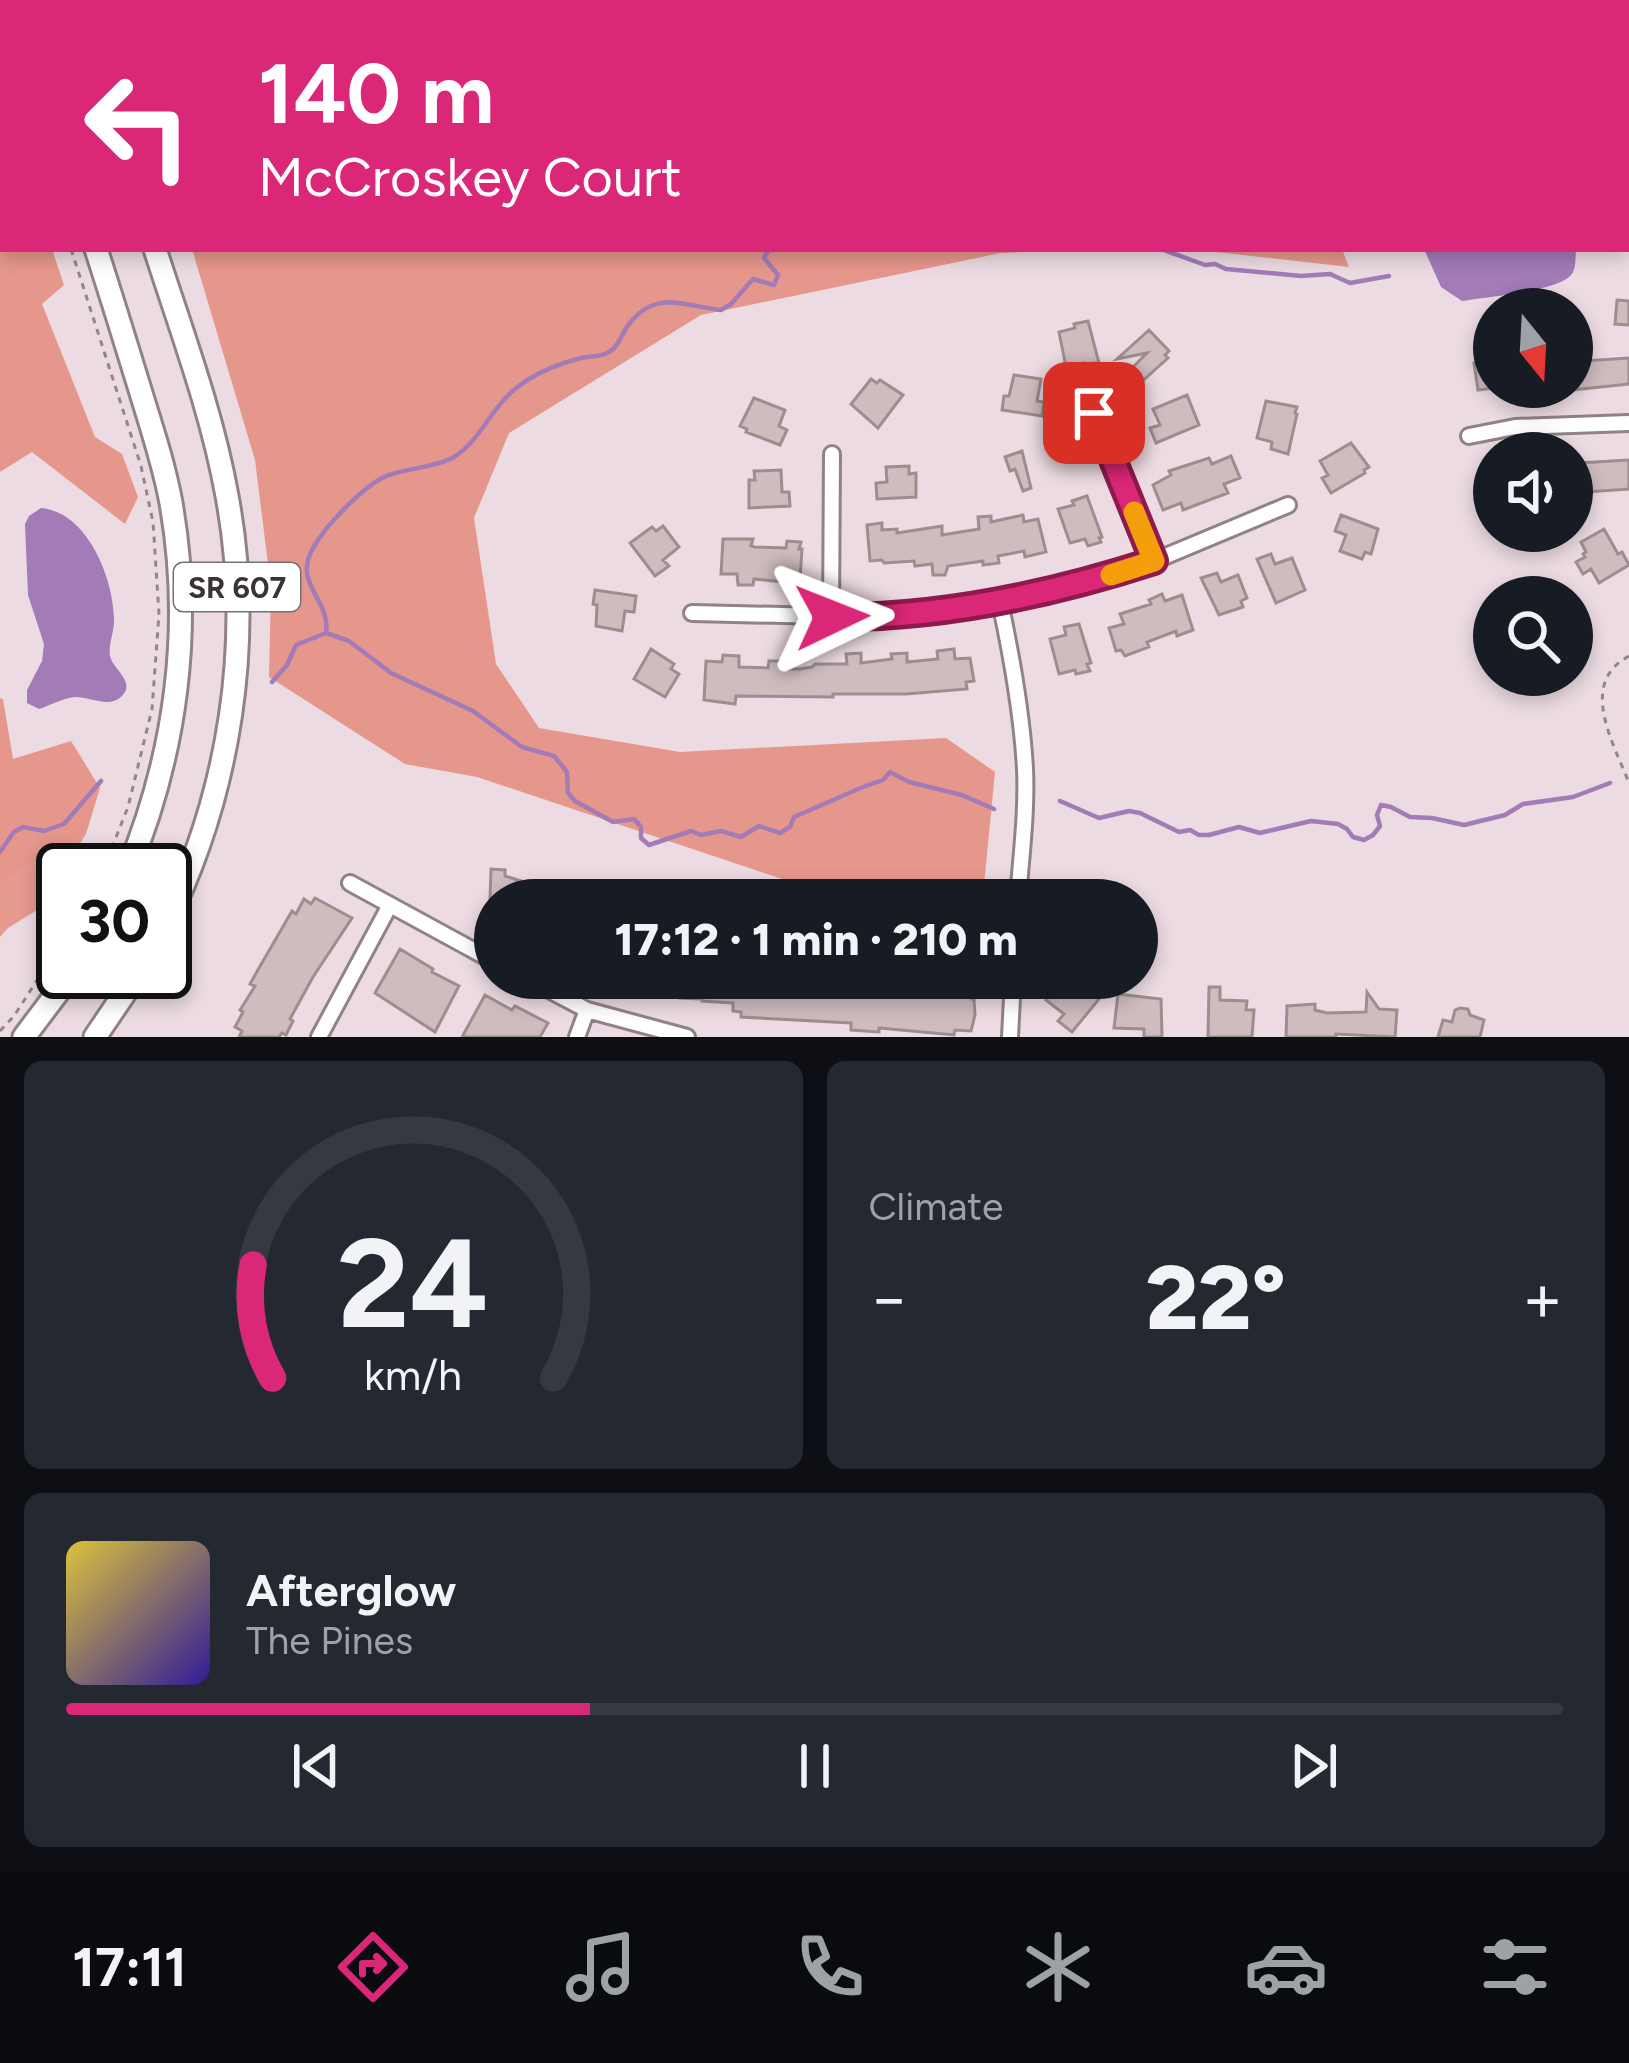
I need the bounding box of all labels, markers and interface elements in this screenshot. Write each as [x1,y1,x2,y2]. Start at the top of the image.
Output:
text: 140 m [258,43,494,144]
icon: left [60,48,216,204]
text: McCroskey Court [258,145,682,210]
north arrow [1473,288,1593,408]
map controls [1473,288,1593,696]
pin [1043,362,1145,464]
icon: arrive [1061,380,1127,446]
button: sound [1473,432,1593,552]
position arrow [769,554,895,680]
road number: SR 607 [174,563,300,611]
button: search [1473,576,1593,696]
speed limit sign: 30 [36,843,192,999]
text: 17:12 · 1 min · 210 m [614,912,1018,966]
text: Climate [869,1183,1003,1230]
text: 24 [338,1208,489,1358]
text: 22° [1146,1243,1286,1352]
text: − [869,1258,910,1338]
text: + [1522,1258,1563,1338]
text: km/h [364,1349,462,1401]
text: Afterglow [246,1563,456,1617]
text: The Pines [246,1617,413,1664]
icon: previous [283,1733,349,1799]
icon: pause [782,1733,848,1799]
icon: next [1281,1733,1347,1799]
icon: directions [331,1925,415,2009]
icon: music [559,1925,643,2009]
icon: phone [788,1925,872,2009]
icon: climate [1016,1925,1100,2009]
icon: car [1244,1925,1328,2009]
icon: filters [1473,1925,1557,2009]
text: 17:11 [72,1935,187,2000]

